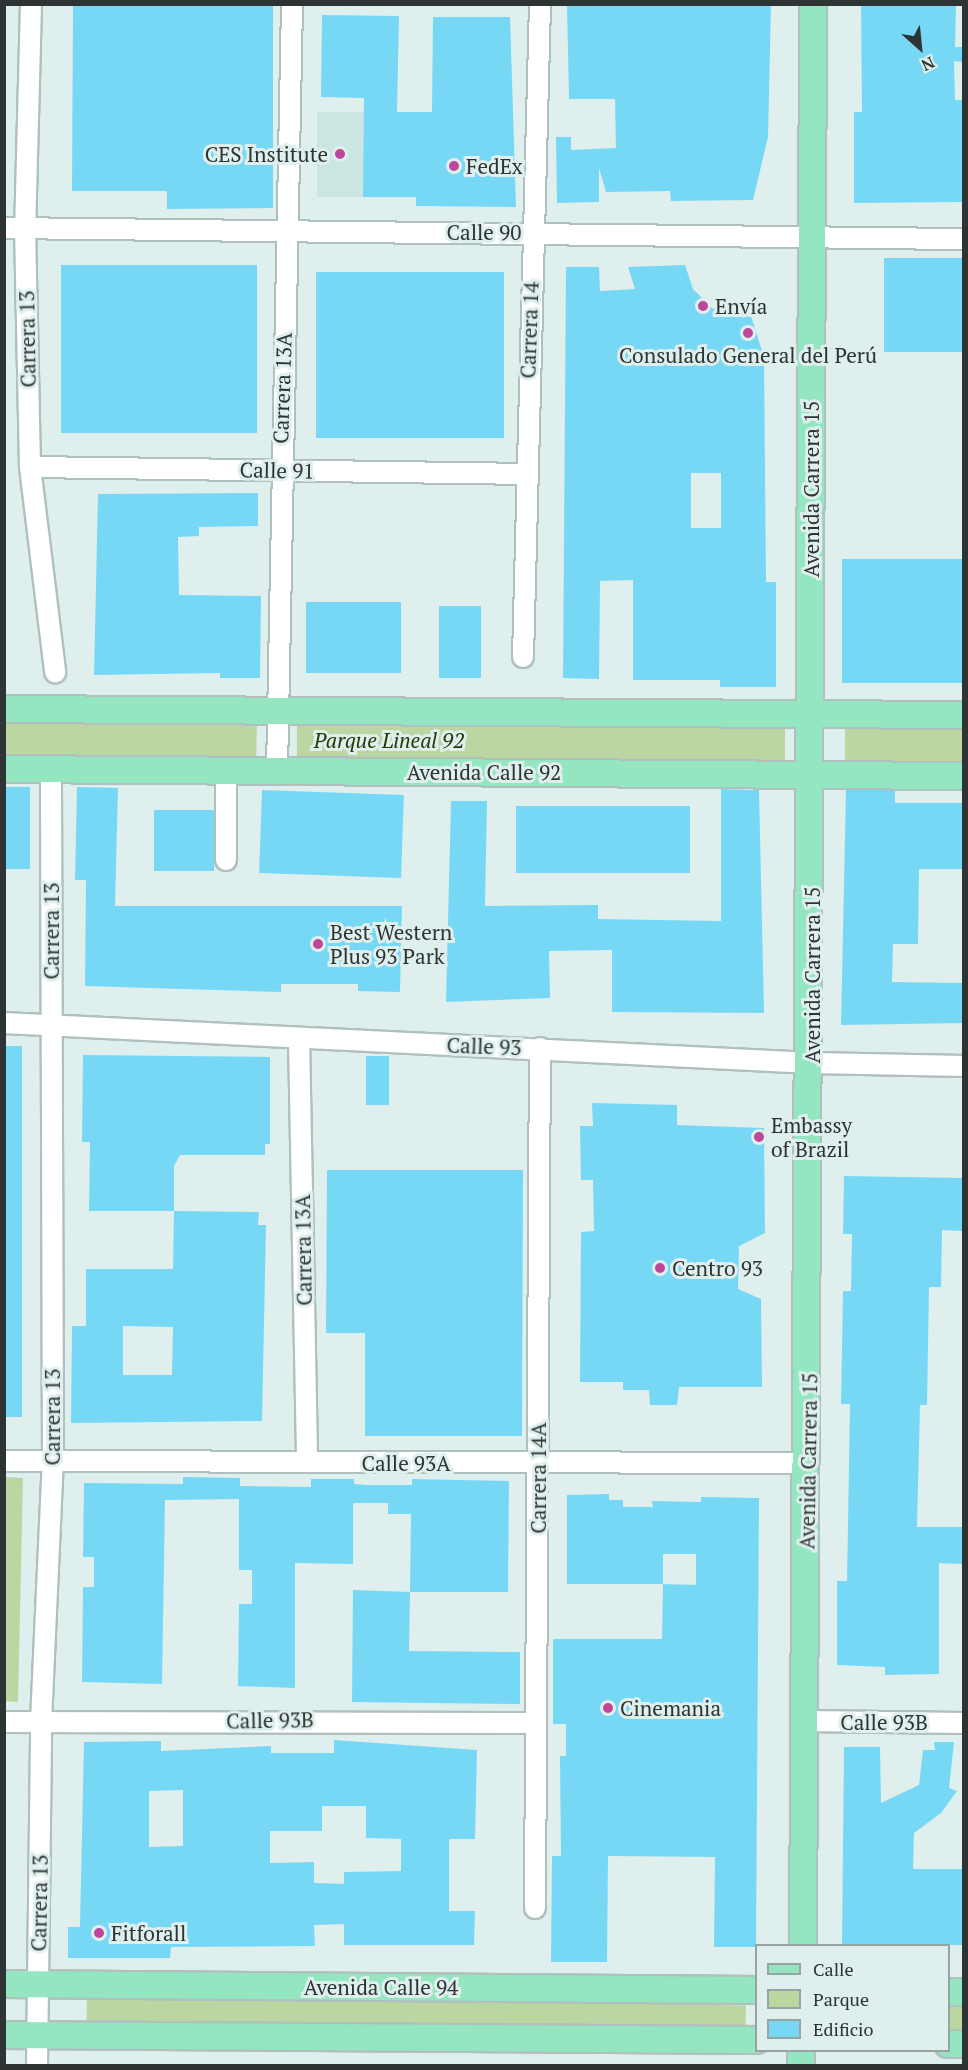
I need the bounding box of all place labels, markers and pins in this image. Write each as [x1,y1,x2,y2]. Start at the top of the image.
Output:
place label: CES Institute [205,141,328,167]
marker: CES Institute [333,147,347,161]
place label: FedEx [466,153,523,179]
marker: FedEx [447,159,461,173]
place label: Envía [715,293,767,319]
marker: Envía [696,299,710,313]
marker: Consulado General del Perú [741,326,755,340]
place label: Consulado General del Perú [619,342,877,368]
place label: Best Western Plus 93 Park [330,919,452,969]
marker: Best Western Plus 93 Park [311,937,325,951]
place label: Embassy of Brazil [771,1112,852,1162]
marker: Embassy of Brazil [752,1130,766,1144]
place label: Centro 93 [672,1255,763,1281]
marker: Centro 93 [653,1261,667,1275]
place label: Cinemania [620,1695,721,1721]
marker: Cinemania [601,1701,615,1715]
place label: Fitforall [111,1920,186,1946]
marker: Fitforall [92,1926,106,1940]

